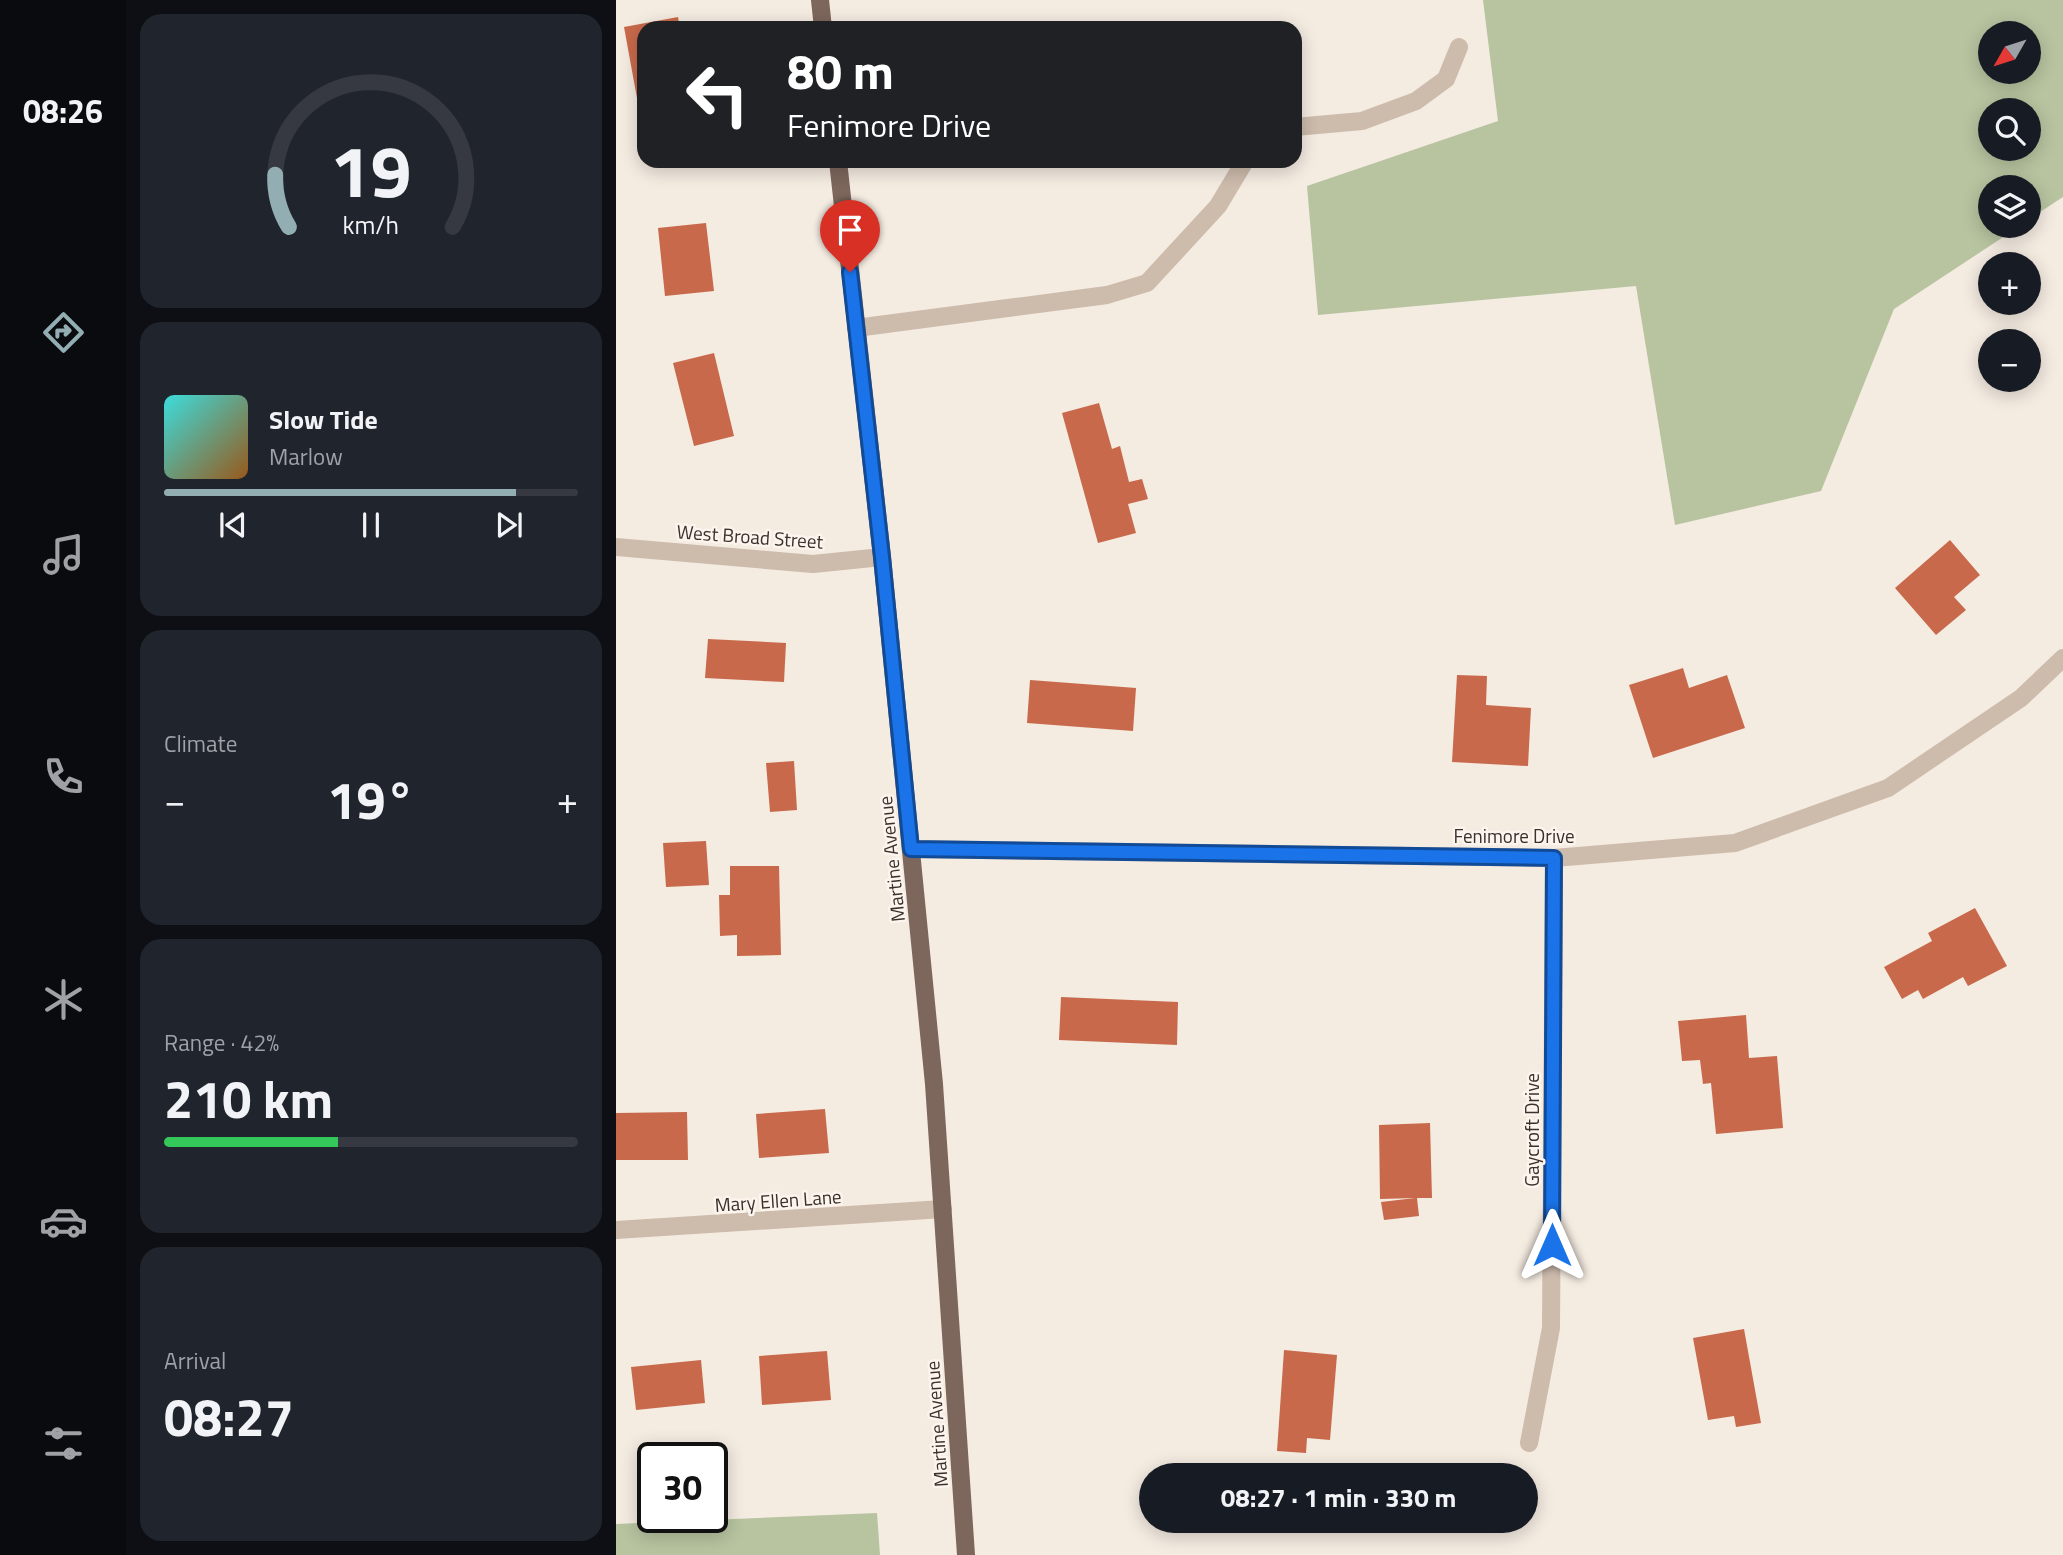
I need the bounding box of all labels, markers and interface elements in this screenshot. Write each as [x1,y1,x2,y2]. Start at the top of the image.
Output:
north arrow [1978,21,2040,84]
map controls [1978,21,2041,392]
text: 80 m [787,33,894,108]
icon: left [672,49,763,140]
text: 08:26 [23,87,103,135]
button: search [1978,98,2041,161]
text: Fenimore Drive [787,101,991,149]
text: 19 [330,115,412,225]
button: layers [1978,175,2041,238]
pin [820,200,880,272]
text: km/h [343,206,399,244]
icon: arrive [831,211,869,249]
button: + [1978,252,2041,315]
icon: directions [39,308,88,357]
button: − [1978,329,2041,392]
text: Slow Tide [269,400,378,439]
text: Marlow [269,439,343,474]
icon: previous [214,506,252,544]
icon: pause [352,506,390,544]
icon: next [490,506,528,544]
street label: West Broad Street [676,516,824,556]
icon: music [39,530,88,579]
text: Climate [164,726,237,761]
icon: phone [39,752,88,801]
text: 19° [327,760,415,839]
text: − [164,771,185,829]
text: + [557,771,578,829]
street label: Martine Avenue [870,795,912,923]
street label: Fenimore Drive [1453,821,1575,850]
icon: climate [39,975,88,1024]
text: Range · 42% [164,1025,279,1060]
text: 210 km [164,1059,333,1138]
street label: Gaycroft Drive [1517,1073,1546,1187]
street label: Mary Ellen Lane [714,1181,842,1219]
icon: car [39,1197,88,1246]
position arrow [1515,1208,1589,1282]
text: Arrival [164,1343,226,1378]
street label: Martine Avenue [917,1360,955,1488]
text: 08:27 [164,1377,294,1456]
icon: filters [39,1419,88,1468]
speed limit sign: 30 [637,1442,728,1533]
text: 08:27 · 1 min · 330 m [1221,1478,1456,1517]

